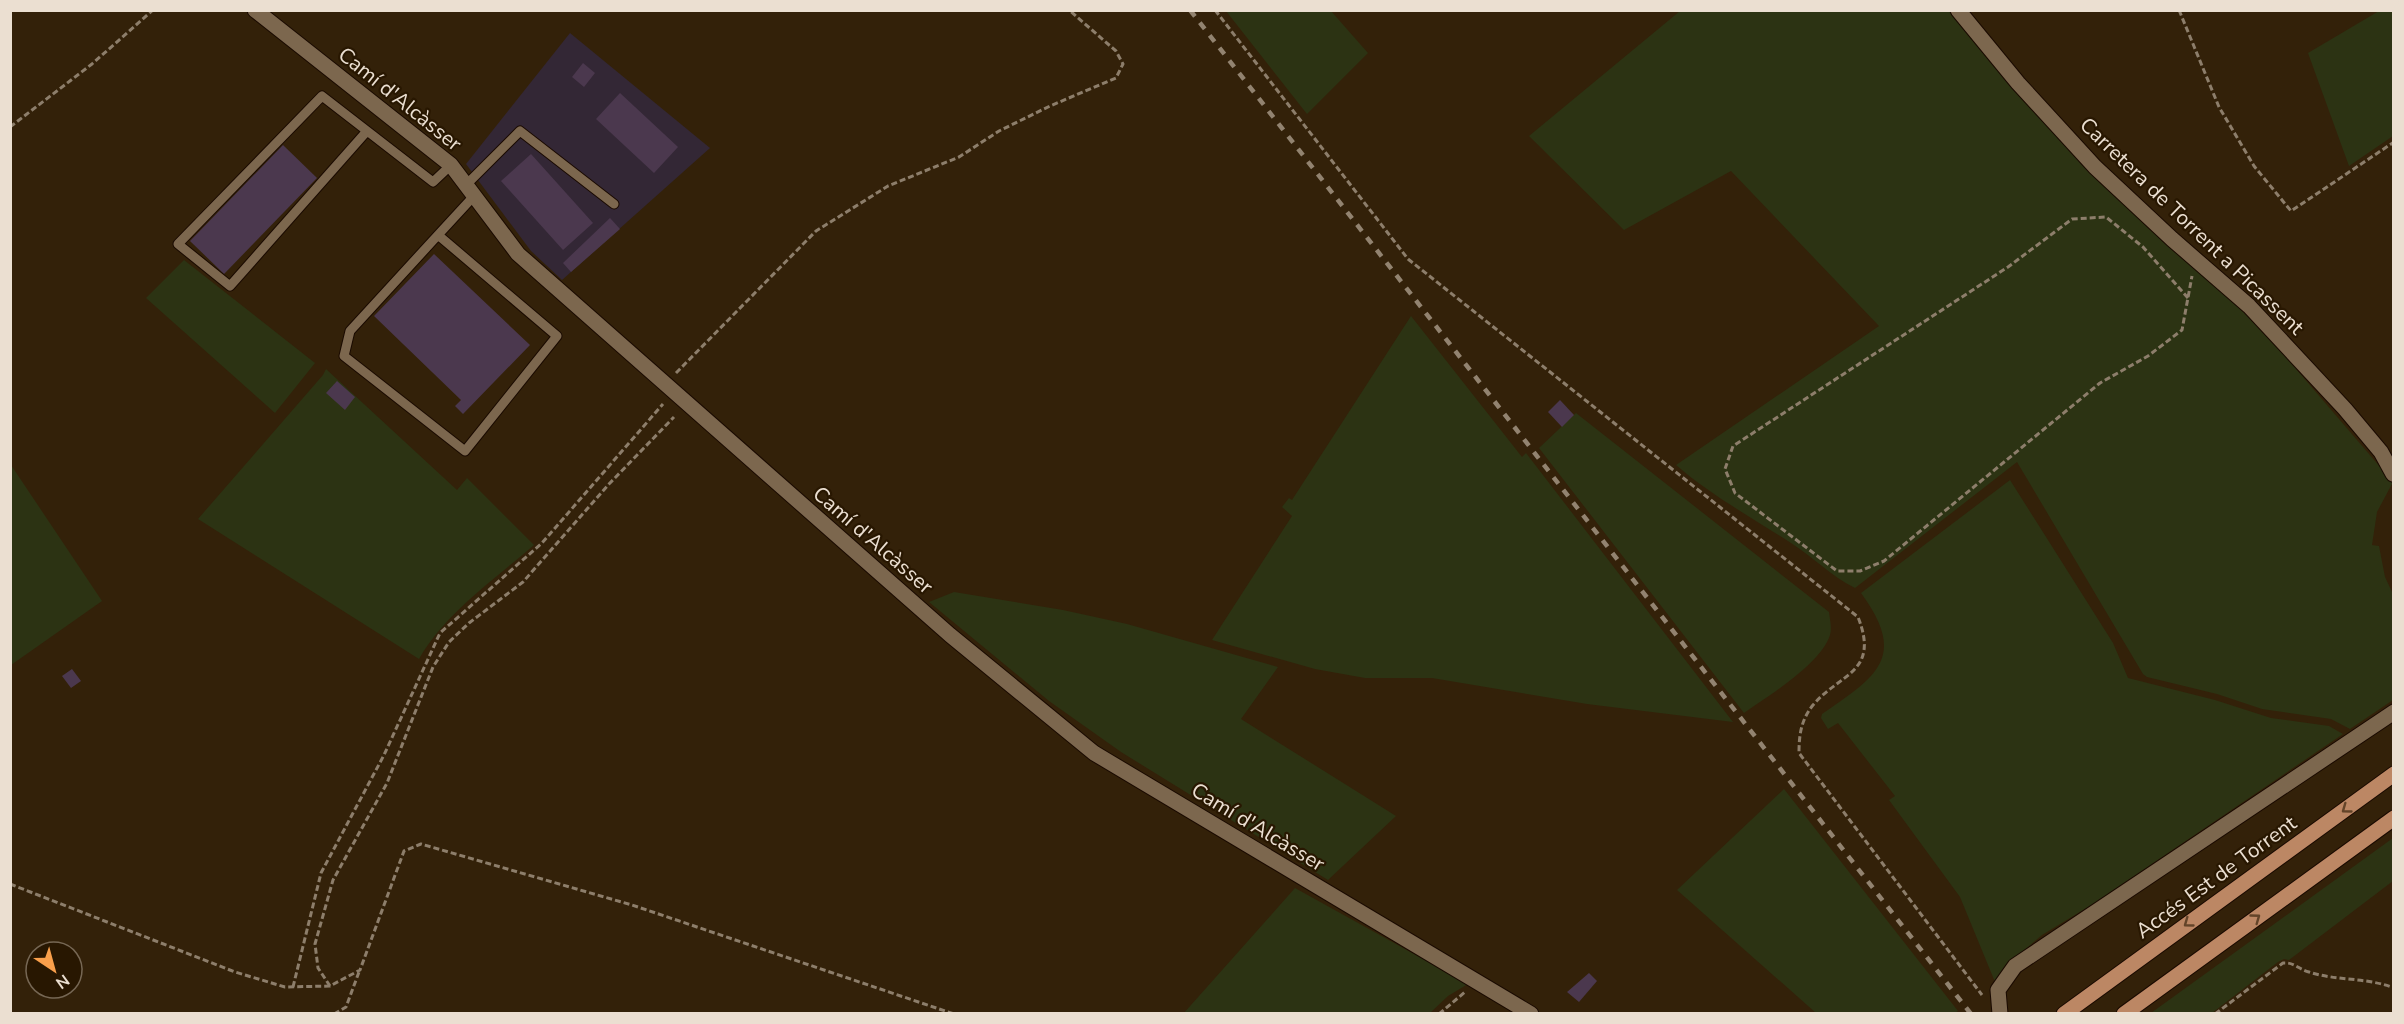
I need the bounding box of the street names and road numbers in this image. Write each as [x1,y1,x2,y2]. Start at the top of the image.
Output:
street label: Camí d'Alcàsser [332,41,468,158]
street label: Carretera de Torrent a Picassent [2074,111,2311,341]
street label: Camí d'Alcàsser [807,480,940,600]
street label: Camí d'Alcàsser [1186,776,1330,878]
street label: Accés Est de Torrent [2130,809,2303,945]

